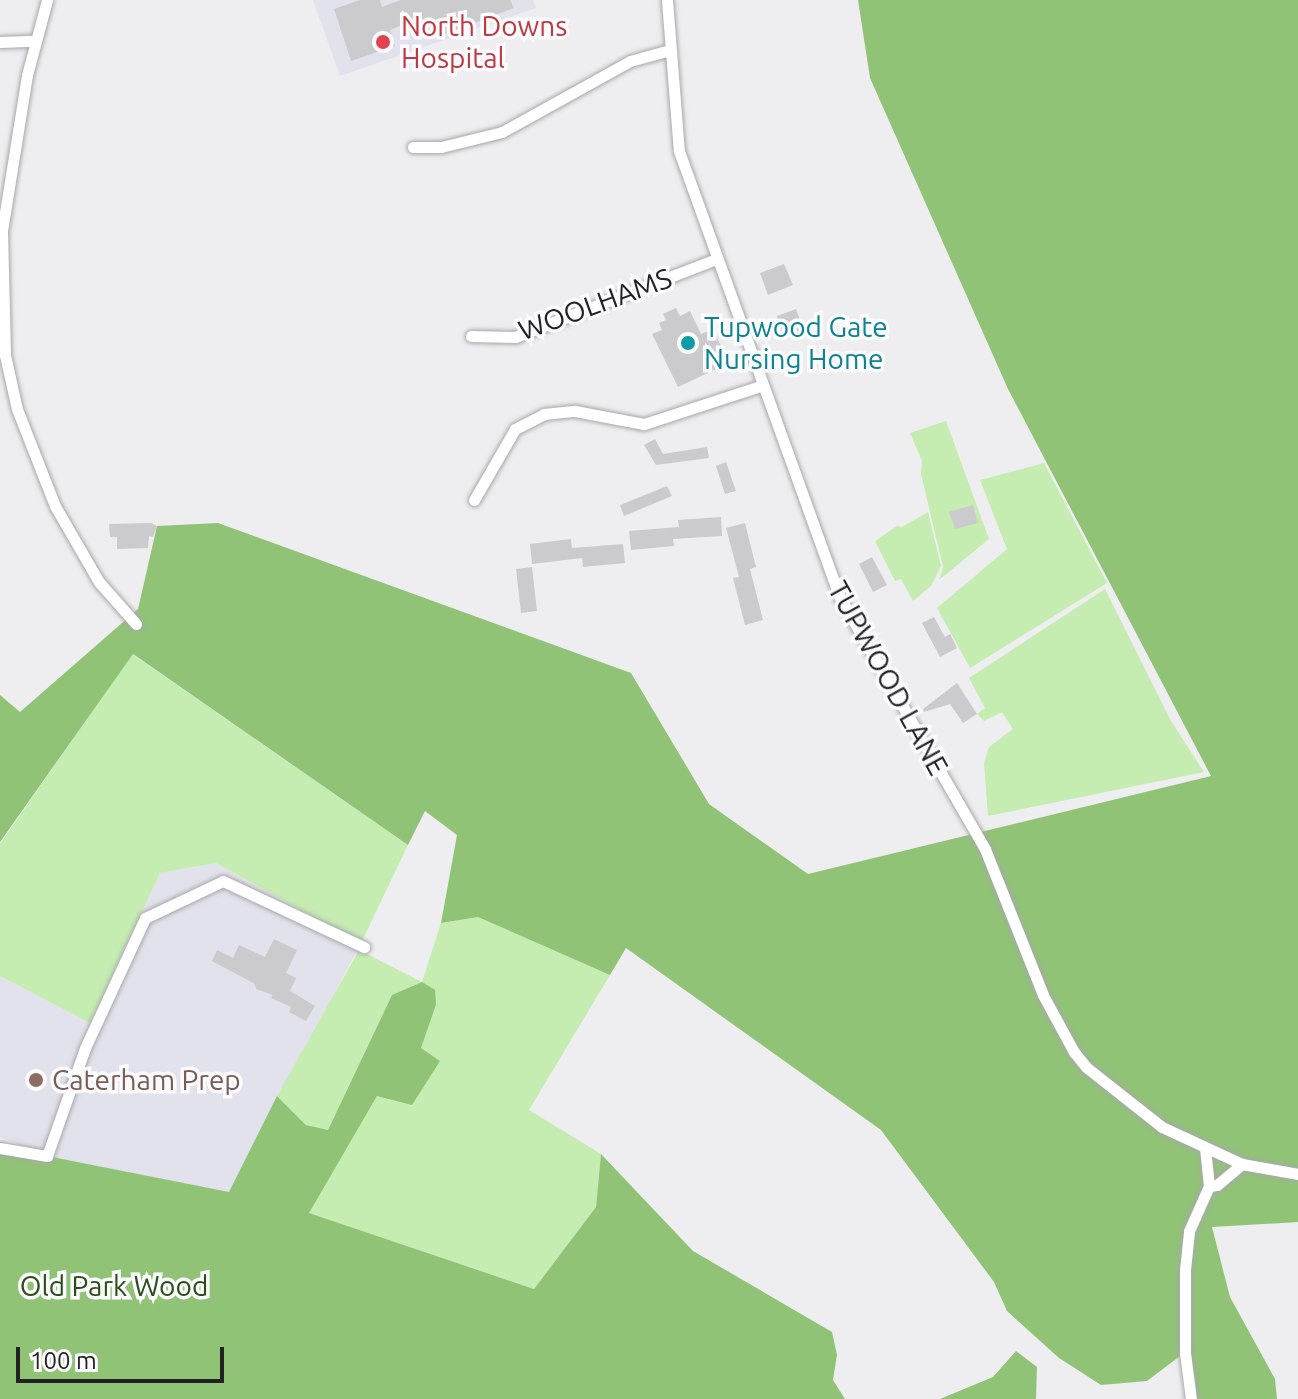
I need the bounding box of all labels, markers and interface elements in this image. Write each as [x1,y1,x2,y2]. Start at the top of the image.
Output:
place label: North Downs Hospital [401,9,567,75]
marker: North Downs Hospital [372,31,394,53]
street label: WOOLHAMS [514,261,676,347]
place label: Tupwood Gate Nursing Home [704,310,888,376]
marker: Tupwood Gate Nursing Home [679,334,697,352]
street label: TUPWOOD LANE [821,575,955,781]
place label: Caterham Prep [52,1063,241,1097]
marker: Caterham Prep [27,1071,45,1089]
park label: Old Park Wood [20,1269,208,1303]
scale bar [20,1331,228,1381]
text: 100 m [30,1347,97,1374]

